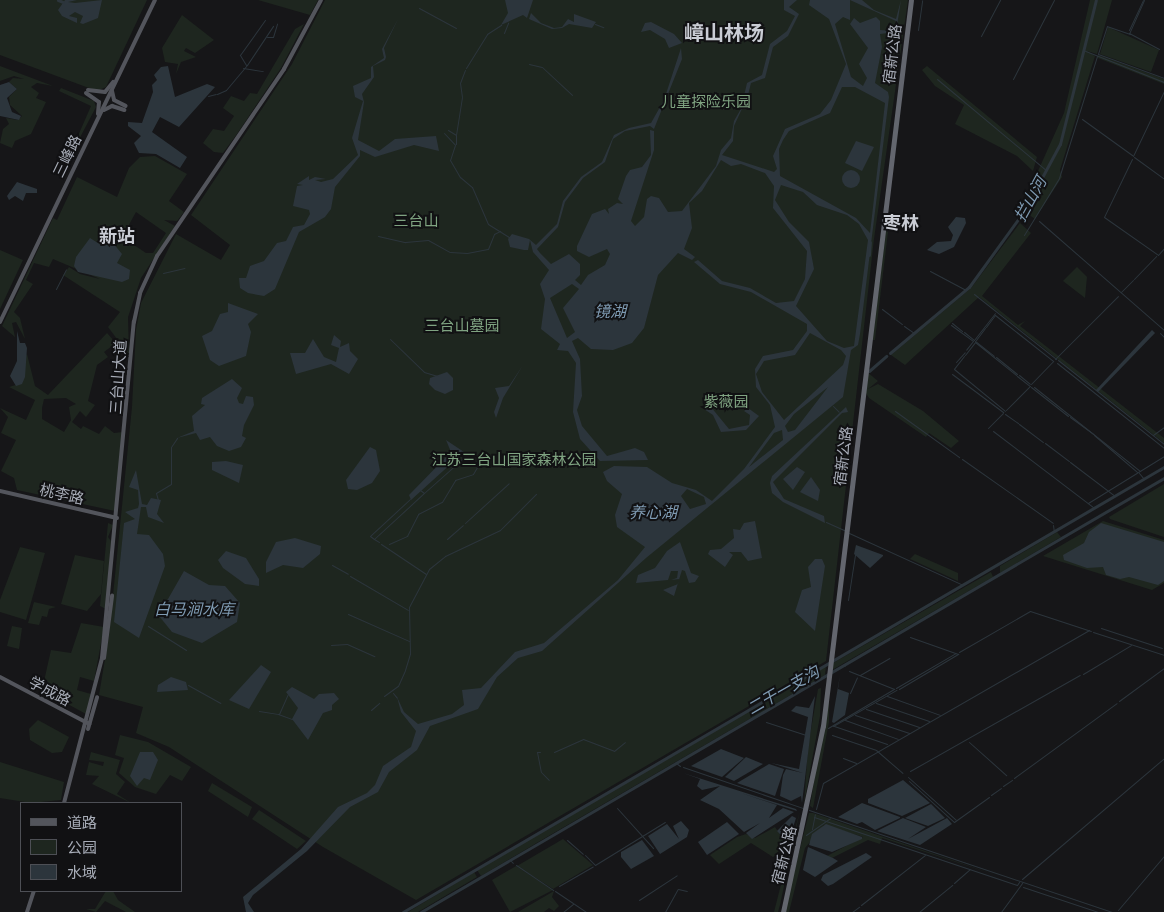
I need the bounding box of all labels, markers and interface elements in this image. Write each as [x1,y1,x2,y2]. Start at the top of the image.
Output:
district label: 嶂山林场 [684,20,764,44]
street label: 宿新公路 [879,23,905,85]
park label: 儿童探险乐园 [661,93,751,111]
street label: 三峰路 [49,132,85,180]
water label: 拦山河 [1010,173,1050,225]
park label: 三台山 [394,212,438,230]
district label: 枣林 [883,212,919,234]
district label: 新站 [99,225,135,247]
water label: 镜湖 [594,301,626,321]
park label: 三台山墓园 [425,317,499,335]
street label: 三台山大道 [106,339,130,415]
park label: 紫薇园 [704,393,748,411]
street label: 宿新公路 [830,425,856,487]
park label: 江苏三台山国家森林公园 [432,451,596,469]
street label: 桃李路 [38,480,86,508]
water label: 养心湖 [629,502,677,522]
water label: 白马涧水库 [154,599,234,619]
water label: 二干一支沟 [744,662,822,718]
street label: 学成路 [26,672,74,710]
legend [20,802,182,892]
text: 道路 [67,812,97,833]
street label: 宿新公路 [768,824,800,886]
text: 公园 [67,837,97,858]
text: 水域 [67,862,97,883]

